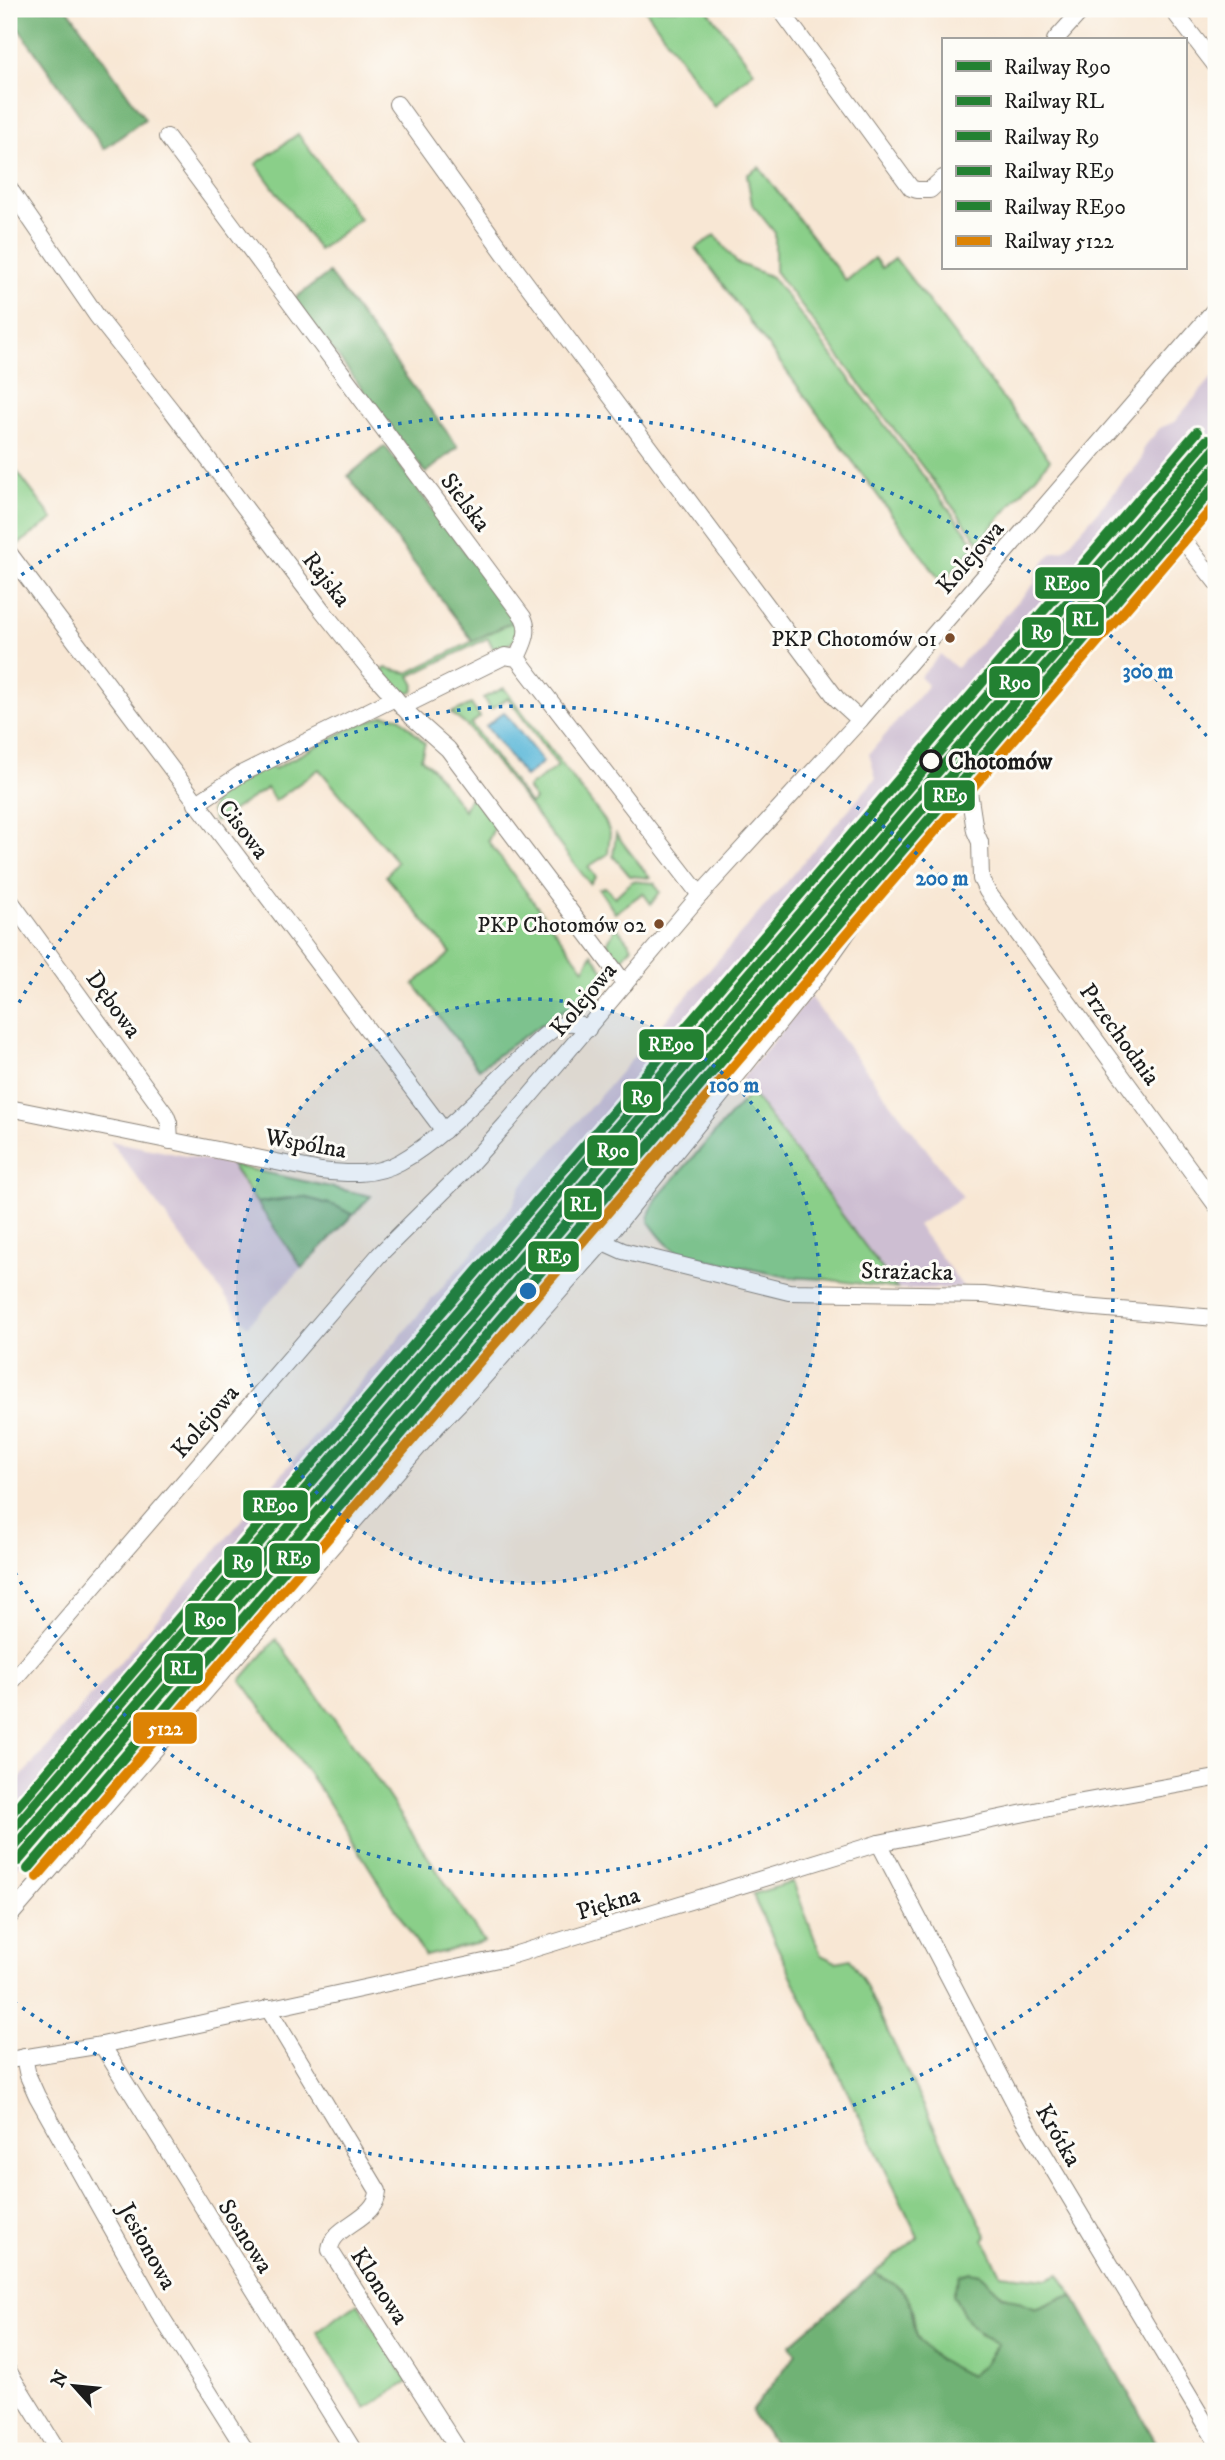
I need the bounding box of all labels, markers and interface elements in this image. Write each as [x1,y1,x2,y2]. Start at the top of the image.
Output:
legend [942,38,1186,270]
text: Railway R90 [1004,55,1111,81]
text: Railway RL [1004,89,1104,115]
text: Railway R9 [1004,125,1100,151]
text: Railway RE9 [1004,159,1114,185]
text: Railway RE90 [1004,195,1126,221]
text: Railway 5122 [1004,229,1115,255]
street label: Sielska [433,467,498,539]
street label: Kolejowa [930,514,1012,601]
street label: Rajska [295,546,358,614]
line badge: RE90 [1034,566,1101,600]
text: RE90 [1044,573,1090,596]
line badge: RL [1065,603,1105,637]
text: RL [1072,609,1098,632]
line badge: R9 [1021,616,1062,649]
text: R9 [1031,622,1053,645]
place label: PKP Chotomów 01 [771,626,937,653]
marker: PKP Chotomów 01 [943,631,957,645]
text: 300 m [1123,659,1174,685]
line badge: R90 [988,665,1041,699]
text: R90 [999,672,1031,695]
place label: Chotomów [948,747,1053,777]
marker: Chotomów [920,750,942,772]
line badge: RE9 [923,779,976,812]
text: RE9 [932,785,968,808]
street label: Cisowa [211,794,276,866]
text: 200 m [915,866,969,892]
place label: PKP Chotomów 02 [477,912,646,939]
marker: PKP Chotomów 02 [652,917,666,931]
street label: Kolejowa [544,956,624,1043]
street label: Dębowa [79,965,148,1045]
street label: Przechodnia [1072,978,1167,1092]
line badge: RE90 [638,1028,705,1061]
text: RE90 [648,1034,694,1057]
text: 100 m [709,1073,759,1099]
line badge: R9 [622,1080,662,1114]
text: R9 [631,1087,653,1110]
street label: Wspólna [262,1122,350,1166]
line badge: R90 [586,1134,639,1167]
text: R90 [597,1140,629,1163]
line badge: RL [563,1187,603,1221]
text: RL [570,1194,596,1217]
line badge: RE9 [527,1240,580,1273]
text: RE9 [536,1246,572,1269]
street label: Strażacka [861,1256,954,1288]
centre of rings [516,1279,540,1303]
street label: Kolejowa [165,1378,247,1465]
line badge: RE90 [242,1489,309,1522]
text: RE90 [252,1495,298,1518]
line badge: RE9 [268,1542,321,1575]
line badge: R9 [223,1545,263,1579]
text: RE9 [276,1548,312,1571]
text: R9 [232,1552,254,1575]
line badge: R90 [184,1602,237,1636]
text: R90 [194,1609,226,1632]
line badge: RL [163,1652,204,1685]
text: RL [170,1658,196,1681]
line badge: 5122 [132,1711,198,1745]
text: 5122 [146,1718,183,1741]
street label: Piękna [573,1880,644,1928]
street label: Krótka [1028,2099,1088,2173]
street label: Sosnowa [211,2194,280,2280]
street label: Jesionowa [110,2196,184,2296]
street label: Klonowa [343,2243,415,2331]
north arrow [38,2352,108,2422]
text: N [46,2366,74,2391]

